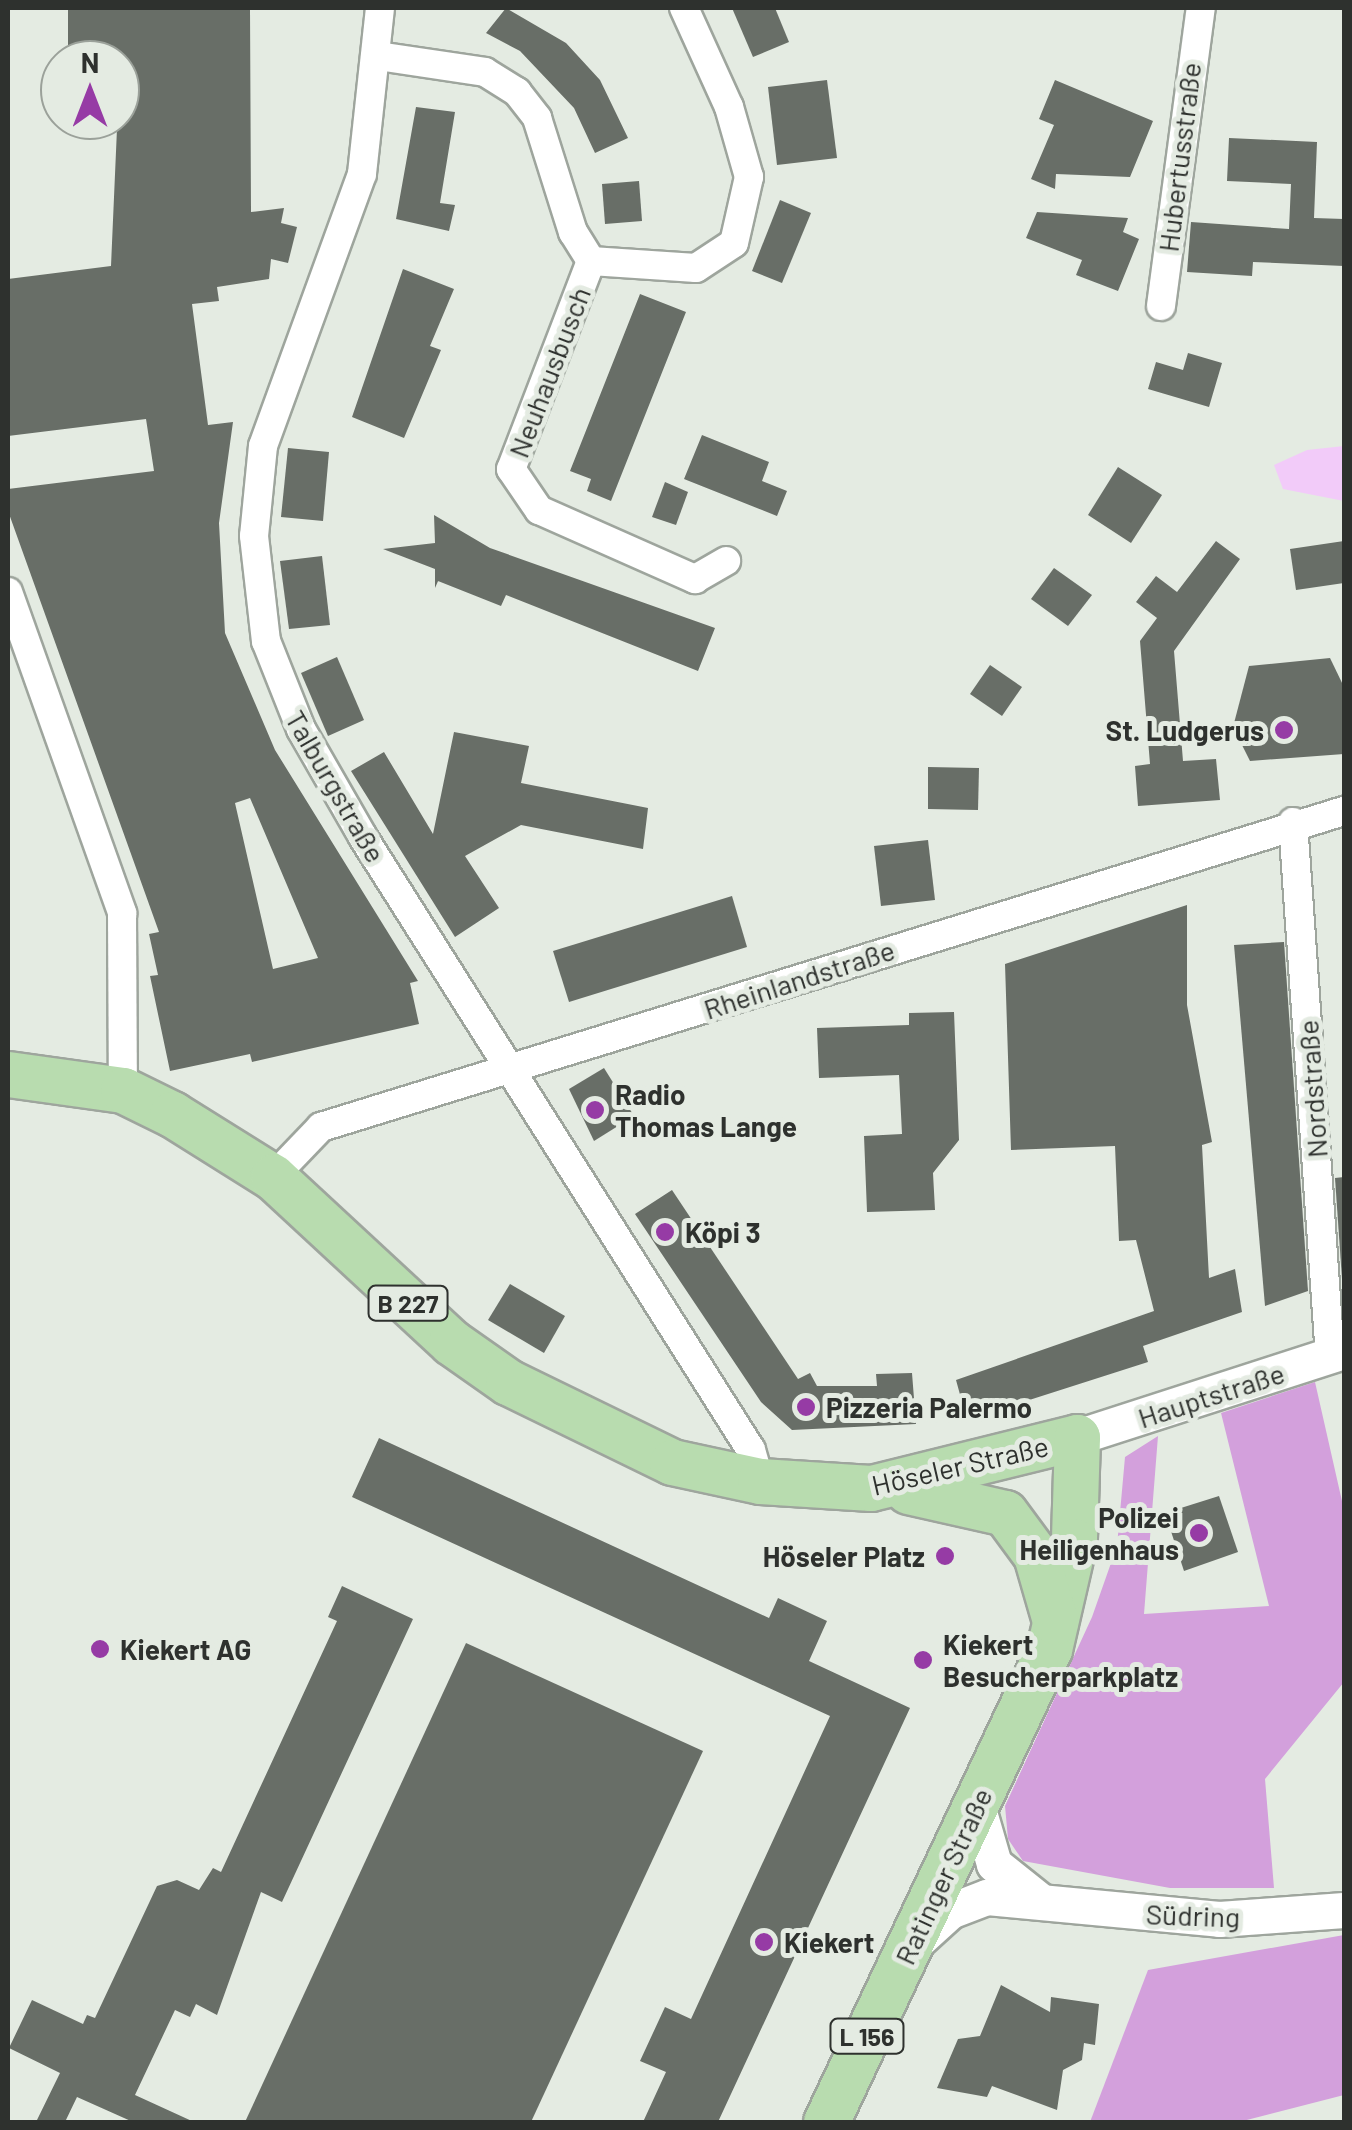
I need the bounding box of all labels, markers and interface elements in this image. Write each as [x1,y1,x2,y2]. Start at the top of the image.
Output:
north arrow [40,40,140,140]
text: N [81,45,99,79]
street label: Hubertusstraße [1151,60,1207,254]
street label: Neuhausbusch [501,282,597,462]
street label: Talburgstraße [279,704,393,868]
place label: St. Ludgerus [1106,713,1264,747]
marker: St. Ludgerus [1273,719,1295,741]
street label: Rheinlandstraße [699,932,899,1026]
street label: Nordstraße [1290,1019,1334,1159]
place label: Radio Thomas Lange [615,1077,797,1143]
marker: Radio Thomas Lange [584,1099,606,1121]
place label: Köpi 3 [685,1215,761,1249]
marker: Köpi 3 [654,1221,676,1243]
road number: B 227 [366,1283,450,1323]
street label: Hauptstraße [1134,1356,1288,1434]
place label: Pizzeria Palermo [826,1390,1032,1424]
marker: Pizzeria Palermo [795,1396,817,1418]
street label: Höseler Straße [868,1428,1052,1502]
place label: Polizei Heiligenhaus [1019,1500,1179,1566]
marker: Polizei Heiligenhaus [1188,1522,1210,1544]
place label: Höseler Platz [763,1539,925,1573]
marker: Höseler Platz [934,1545,956,1567]
place label: Kiekert Besucherparkplatz [943,1627,1178,1693]
place label: Kiekert AG [120,1632,251,1666]
marker: Kiekert AG [89,1638,111,1660]
marker: Kiekert Besucherparkplatz [912,1649,934,1671]
street label: Ratinger Straße [887,1782,999,1970]
street label: Südring [1145,1897,1241,1933]
place label: Kiekert [784,1925,874,1959]
marker: Kiekert [753,1931,775,1953]
road number: L 156 [827,2016,907,2056]

